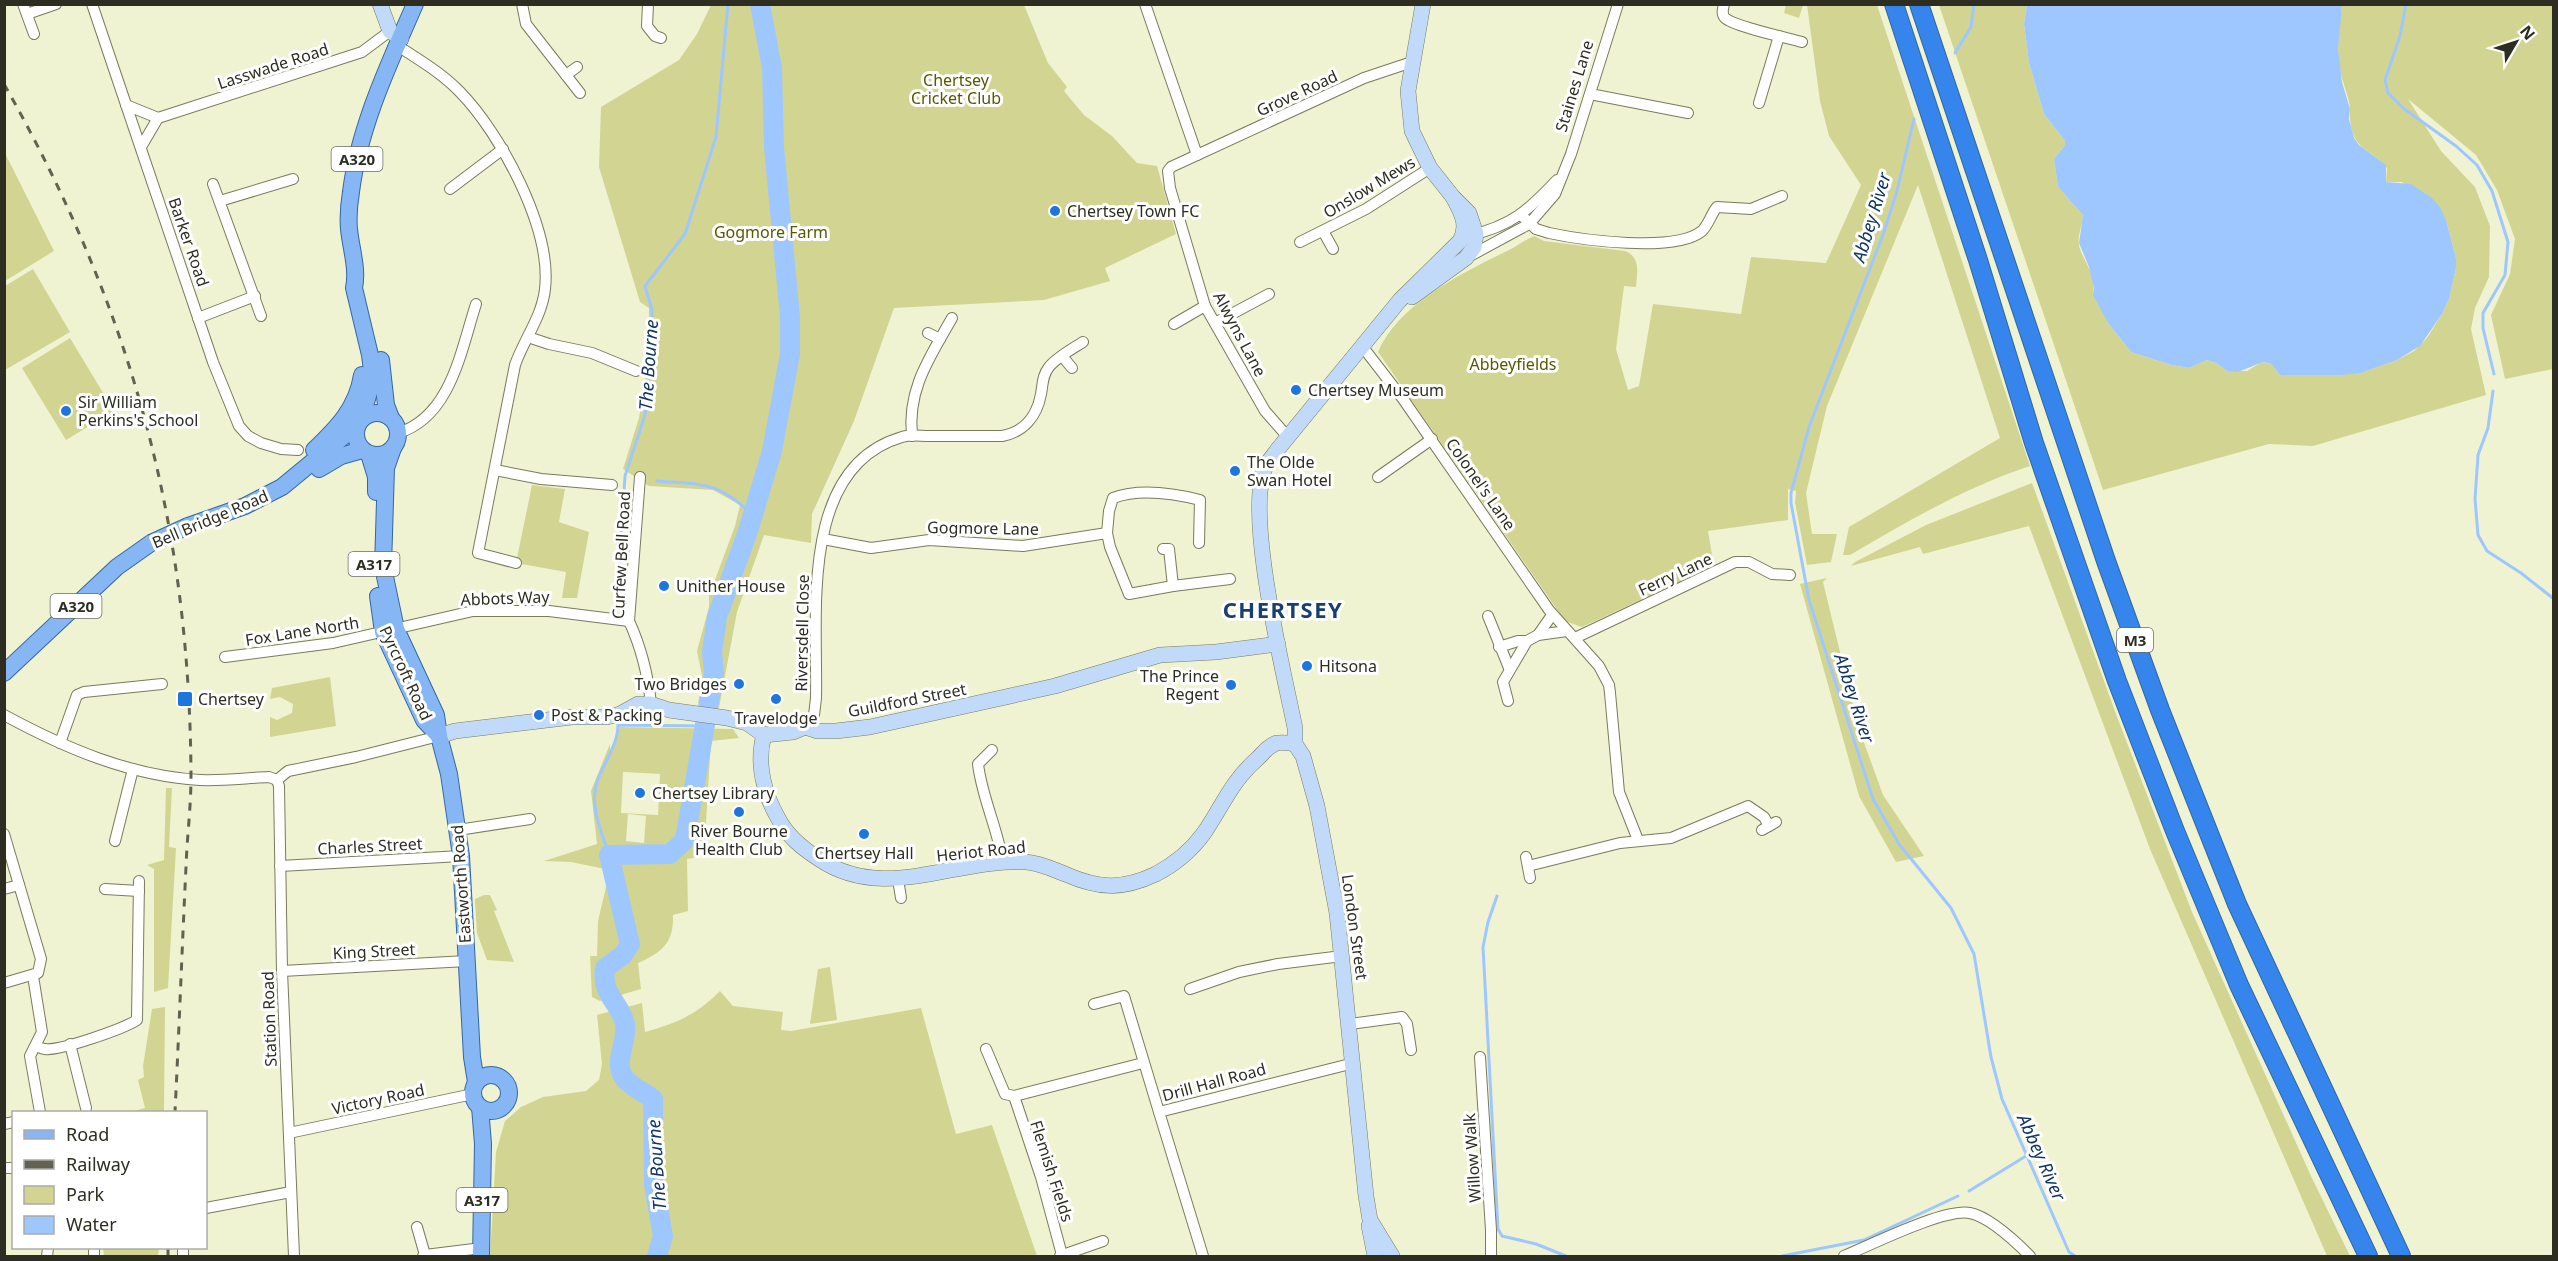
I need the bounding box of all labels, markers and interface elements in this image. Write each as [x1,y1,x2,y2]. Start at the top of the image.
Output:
north arrow [2486,12,2546,72]
text: N [2515,21,2540,45]
street label: Lasswade Road [215,38,331,94]
street label: Staines Lane [1550,38,1598,134]
street label: Grove Road [1253,65,1341,121]
park label: Chertsey Cricket Club [911,69,1001,109]
road number: A320 [332,147,382,171]
street label: Onslow Mews [1319,151,1419,223]
water label: Abbey River [1845,169,1896,267]
street label: Barker Road [163,195,215,289]
place label: Chertsey Town FC [1067,200,1199,222]
marker: Chertsey Town FC [1048,204,1062,218]
park label: Gogmore Farm [714,221,828,243]
street label: Alwyns Lane [1208,288,1272,380]
water label: The Bourne [633,319,663,411]
park label: Abbeyfields [1469,353,1557,375]
place label: Chertsey Museum [1308,379,1444,401]
marker: Chertsey Museum [1289,383,1303,397]
place label: Sir William Perkins's School [78,391,198,431]
marker: Sir William Perkins's School [59,404,73,418]
street label: Colonel's Lane [1441,434,1521,534]
place label: The Olde Swan Hotel [1247,451,1332,491]
marker: The Olde Swan Hotel [1228,464,1242,478]
street label: Bell Bridge Road [148,485,272,553]
street label: Curfew Bell Road [607,491,635,619]
street label: Gogmore Lane [927,516,1039,540]
street label: Ferry Lane [1634,547,1716,601]
road number: A317 [348,552,400,576]
street label: Riversdell Close [790,574,814,692]
place label: Unither House [676,575,785,597]
marker: Unither House [657,579,671,593]
street label: Abbots Way [460,585,551,611]
road number: A320 [50,594,101,618]
district label: CHERTSEY [1223,594,1343,624]
street label: Fox Lane North [244,611,360,651]
street label: Pyrcroft Road [375,622,437,724]
road number: M3 [2117,628,2153,652]
water label: Abbey River [1829,649,1881,746]
place label: Hitsona [1319,655,1377,677]
marker: Hitsona [1300,659,1314,673]
place label: The Prince Regent [1140,665,1219,705]
place label: Two Bridges [635,673,727,695]
marker: Two Bridges [732,677,746,691]
street label: Guildford Street [846,678,968,722]
marker: The Prince Regent [1224,678,1238,692]
place label: Chertsey [198,688,265,710]
marker: Chertsey [176,690,194,708]
marker: Travelodge [769,692,783,706]
place label: Post & Packing [551,704,663,726]
place label: Travelodge [734,707,818,729]
marker: Post & Packing [532,708,546,722]
place label: Chertsey Library [652,782,775,804]
marker: Chertsey Library [633,786,647,800]
marker: River Bourne Health Club [732,805,746,819]
place label: River Bourne Health Club [690,820,788,860]
street label: Eastworth Road [446,824,476,944]
marker: Chertsey Hall [857,827,871,841]
street label: Charles Street [317,832,423,860]
street label: Heriot Road [935,835,1027,867]
place label: Chertsey Hall [814,842,914,864]
street label: London Street [1337,873,1373,981]
street label: King Street [332,938,416,964]
street label: Station Road [256,971,282,1067]
street label: Drill Hall Road [1160,1058,1268,1106]
street label: Victory Road [330,1078,426,1120]
water label: Abbey River [2011,1108,2072,1205]
legend [12,1111,207,1249]
street label: Willow Walk [1458,1112,1486,1203]
street label: Flemish Fields [1025,1117,1079,1225]
water label: The Bourne [641,1119,671,1211]
text: Road [66,1122,109,1146]
text: Railway [66,1152,131,1176]
text: Park [66,1182,104,1206]
road number: A317 [456,1188,508,1212]
text: Water [66,1212,117,1236]

